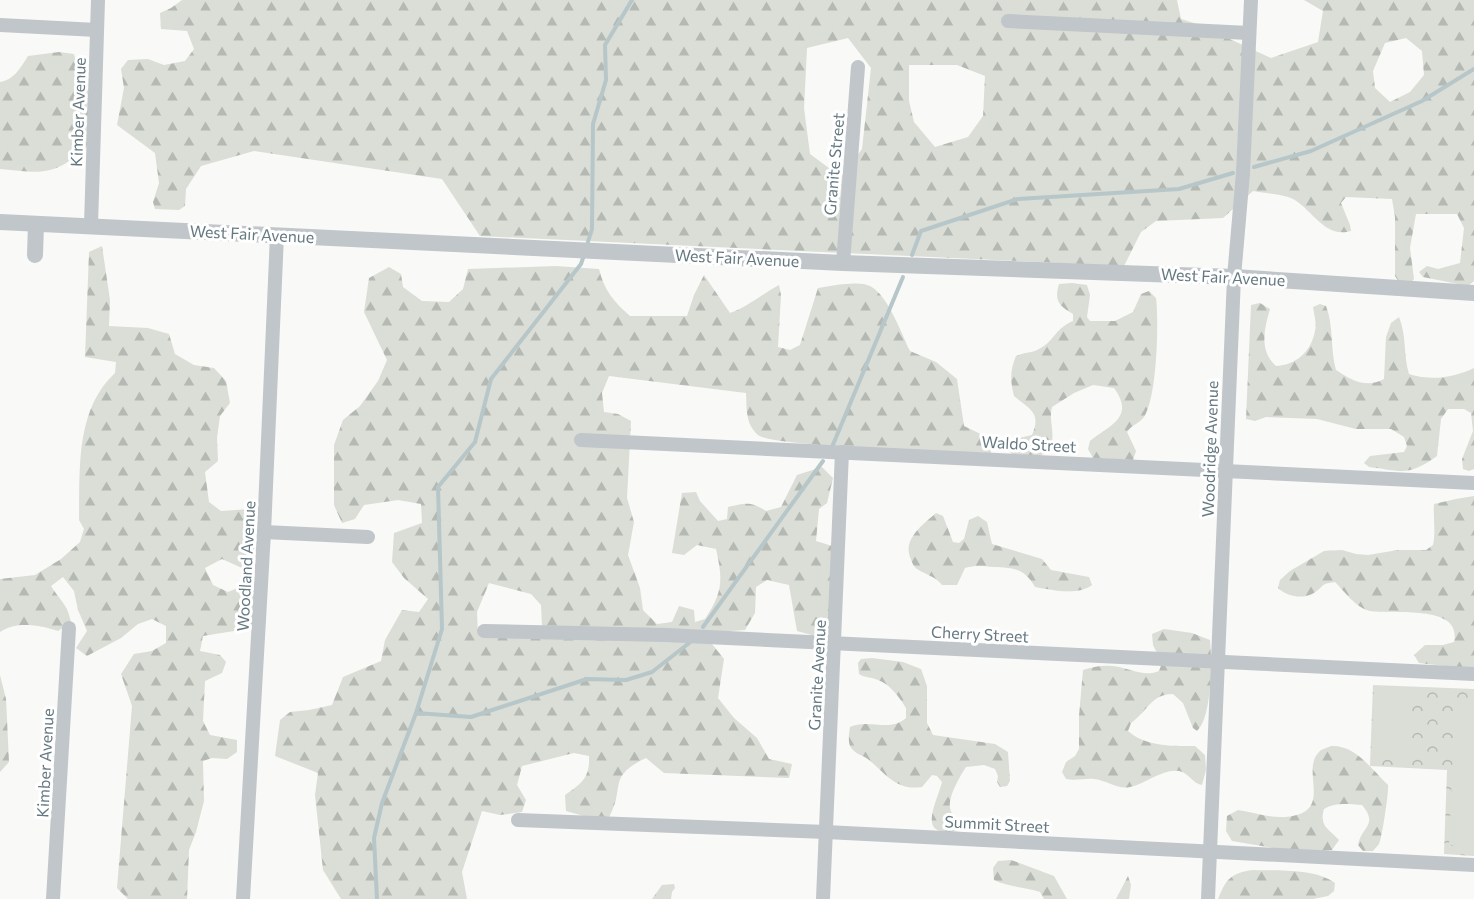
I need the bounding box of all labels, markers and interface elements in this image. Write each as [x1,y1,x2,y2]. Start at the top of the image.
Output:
street label: Kimber Avenue [66,57,89,167]
street label: Granite Street [820,111,847,216]
street label: West Fair Avenue [189,221,315,246]
street label: West Fair Avenue [674,245,800,270]
street label: West Fair Avenue [1160,264,1286,289]
street label: Woodridge Avenue [1198,380,1221,518]
street label: Waldo Street [981,432,1077,455]
street label: Woodland Avenue [233,500,258,632]
street label: Granite Avenue [804,619,829,731]
street label: Cherry Street [931,621,1030,646]
street label: Kimber Avenue [32,708,57,818]
street label: Summit Street [944,811,1050,836]

